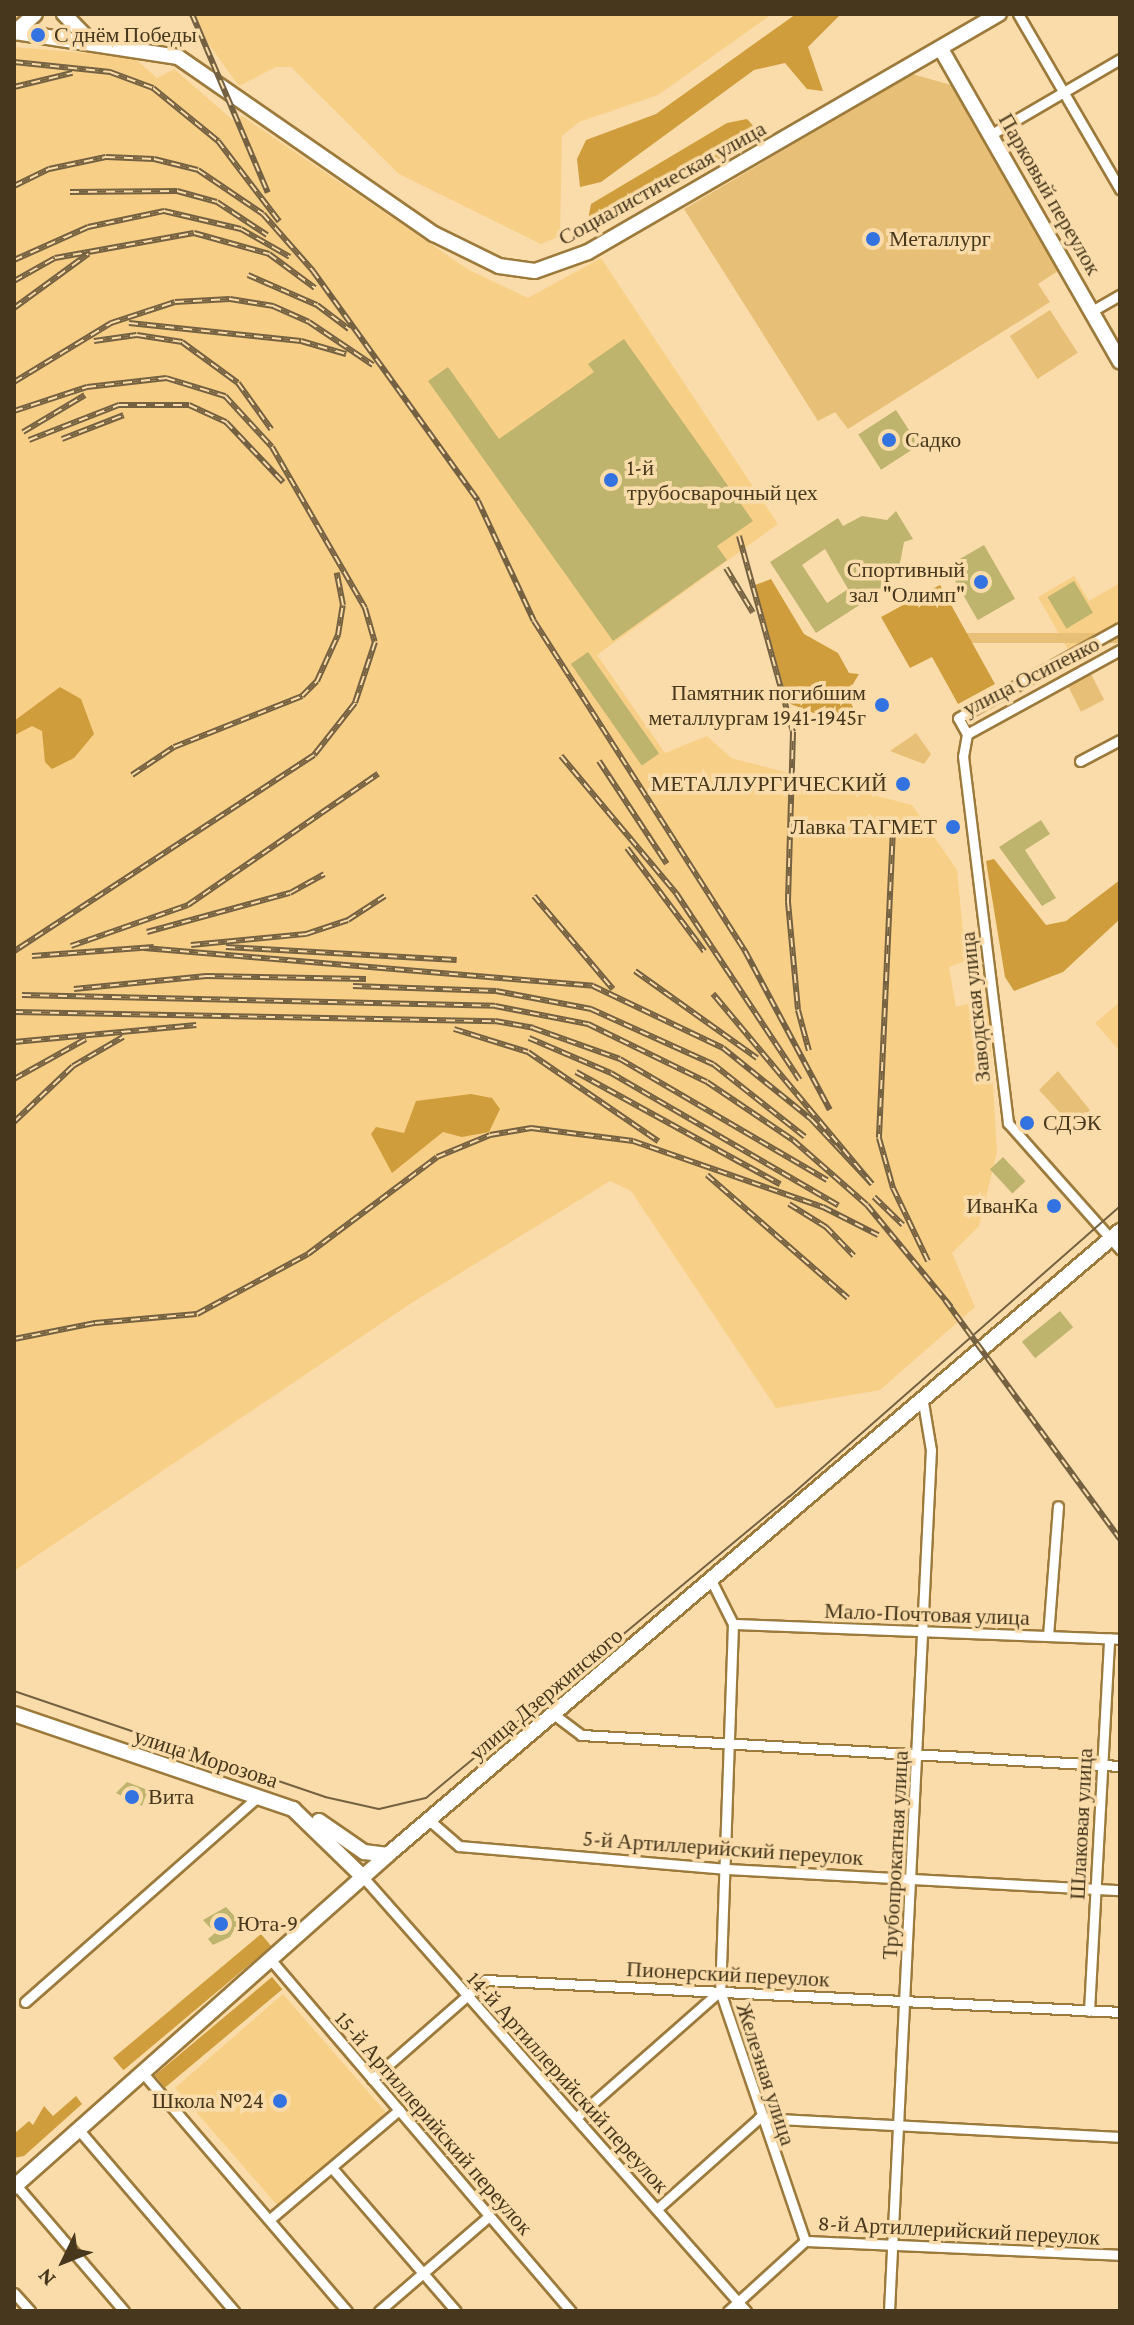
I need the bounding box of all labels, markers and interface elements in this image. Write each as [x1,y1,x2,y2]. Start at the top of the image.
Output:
place label: С днём Победы [54,22,197,48]
marker: С днём Победы [29,26,47,44]
street label: Парковый переулок [993,108,1107,280]
street label: Социалистическая улица [554,115,770,251]
place label: Металлург [889,226,991,252]
marker: Металлург [864,230,882,248]
place label: Садко [905,427,961,453]
marker: Садко [880,431,898,449]
place label: 1-й трубосварочный цех [627,454,818,506]
marker: 1-й трубосварочный цех [602,471,620,489]
place label: Спортивный зал "Олимп" [847,556,965,608]
marker: Спортивный зал "Олимп" [972,573,990,591]
street label: улица Осипенко [958,630,1104,722]
place label: Памятник погибшим металлургам 1941-1945г [648,679,866,730]
marker: Памятник погибшим металлургам 1941-1945г [873,696,891,714]
place label: МЕТАЛЛУРГИЧЕСКИЙ [651,771,887,797]
marker: МЕТАЛЛУРГИЧЕСКИЙ [894,775,912,793]
place label: Лавка ТАГМЕТ [791,814,937,840]
marker: Лавка ТАГМЕТ [944,818,962,836]
street label: Заводская улица [954,931,996,1083]
place label: СДЭК [1043,1110,1101,1136]
marker: СДЭК [1018,1114,1036,1132]
place label: ИванКа [966,1193,1038,1219]
marker: ИванКа [1045,1197,1063,1215]
street label: Мало-Почтовая улица [824,1597,1030,1631]
street label: улица Дзержинского [464,1622,628,1766]
street label: улица Морозова [131,1722,281,1794]
street label: Шлаковая улица [1064,1747,1098,1901]
street label: Трубопрокатная улица [876,1750,914,1960]
place label: Вита [148,1784,194,1810]
marker: Вита [123,1788,141,1806]
street label: 5-й Артиллерийский переулок [582,1825,864,1871]
place label: Юта-9 [237,1911,298,1937]
marker: Юта-9 [212,1915,230,1933]
street label: Пионерский переулок [626,1955,830,1993]
street label: 14-й Артиллерийский переулок [461,1966,675,2198]
street label: Железная улица [731,1999,801,2149]
street label: 15-й Артиллерийский переулок [329,2006,539,2240]
place label: Школа №24 [152,2088,264,2114]
marker: Школа №24 [271,2092,289,2110]
street label: 8-й Артиллерийский переулок [817,2209,1101,2251]
north arrow [24,2221,104,2301]
text: N [32,2264,60,2292]

